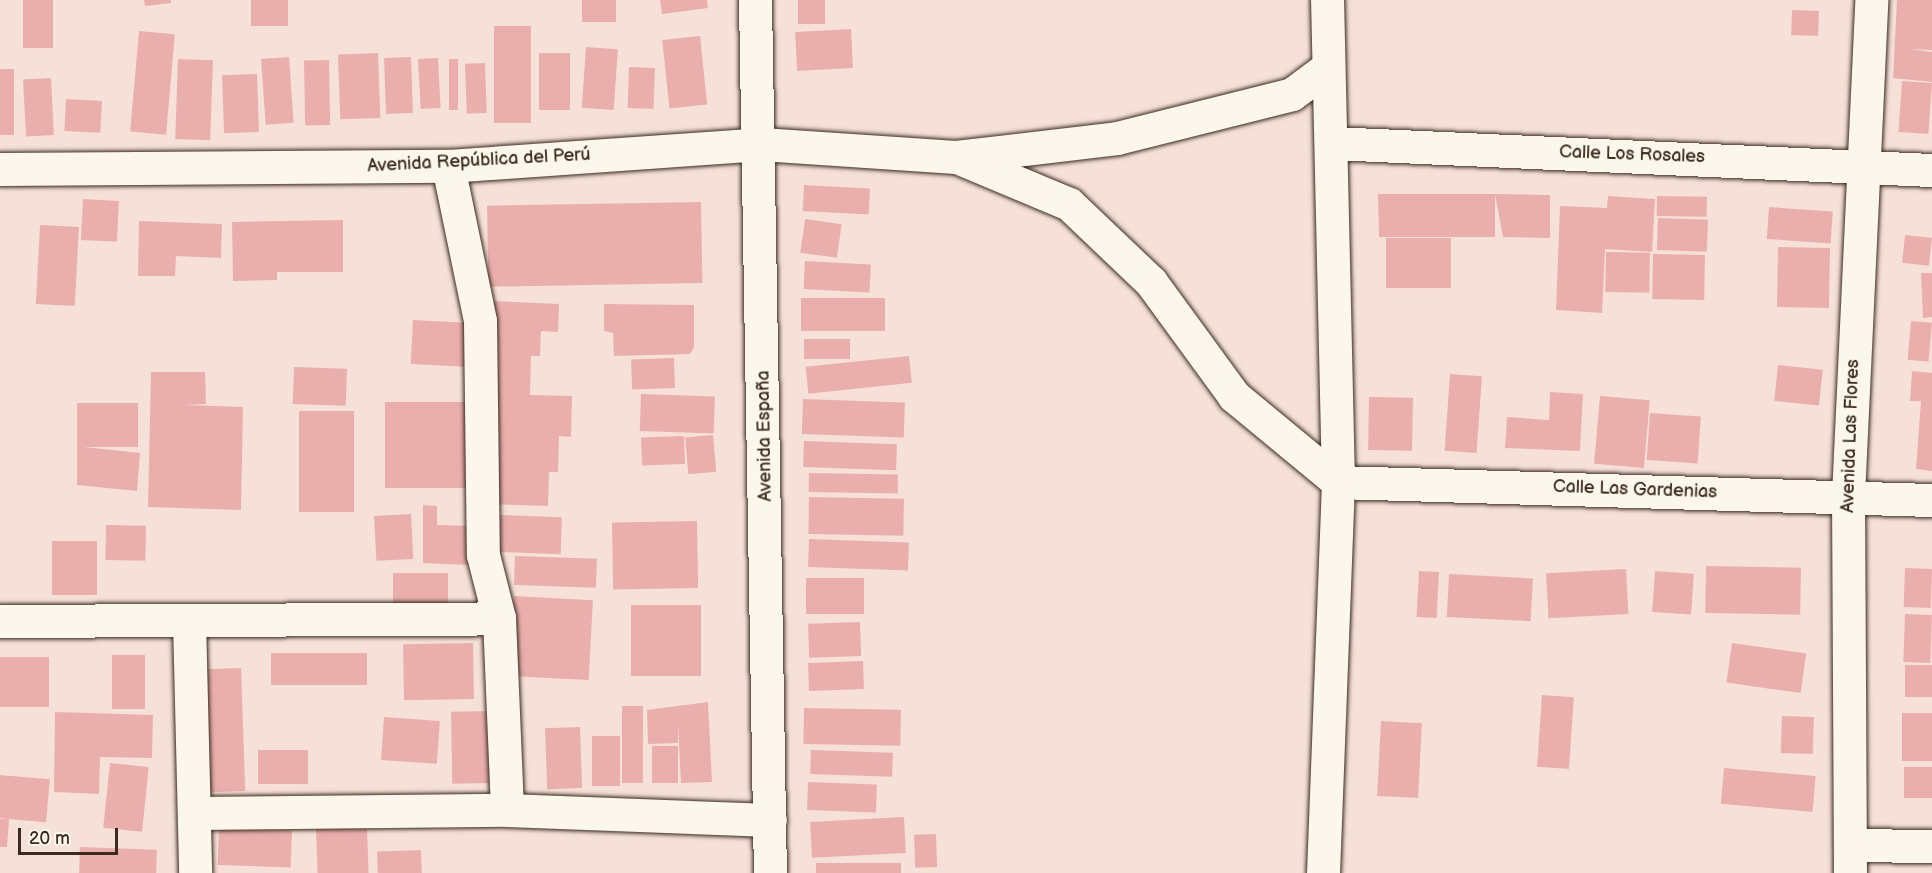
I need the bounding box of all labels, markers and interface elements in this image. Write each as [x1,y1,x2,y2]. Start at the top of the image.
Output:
street label: Calle Los Rosales [1559,142,1705,168]
street label: Avenida República del Perú [367,144,591,178]
street label: Avenida Las Flores [1838,359,1864,513]
street label: Avenida España [753,370,777,502]
street label: Calle Las Gardenias [1552,476,1718,504]
scale bar [21,816,122,854]
text: 20 m [29,828,70,849]

